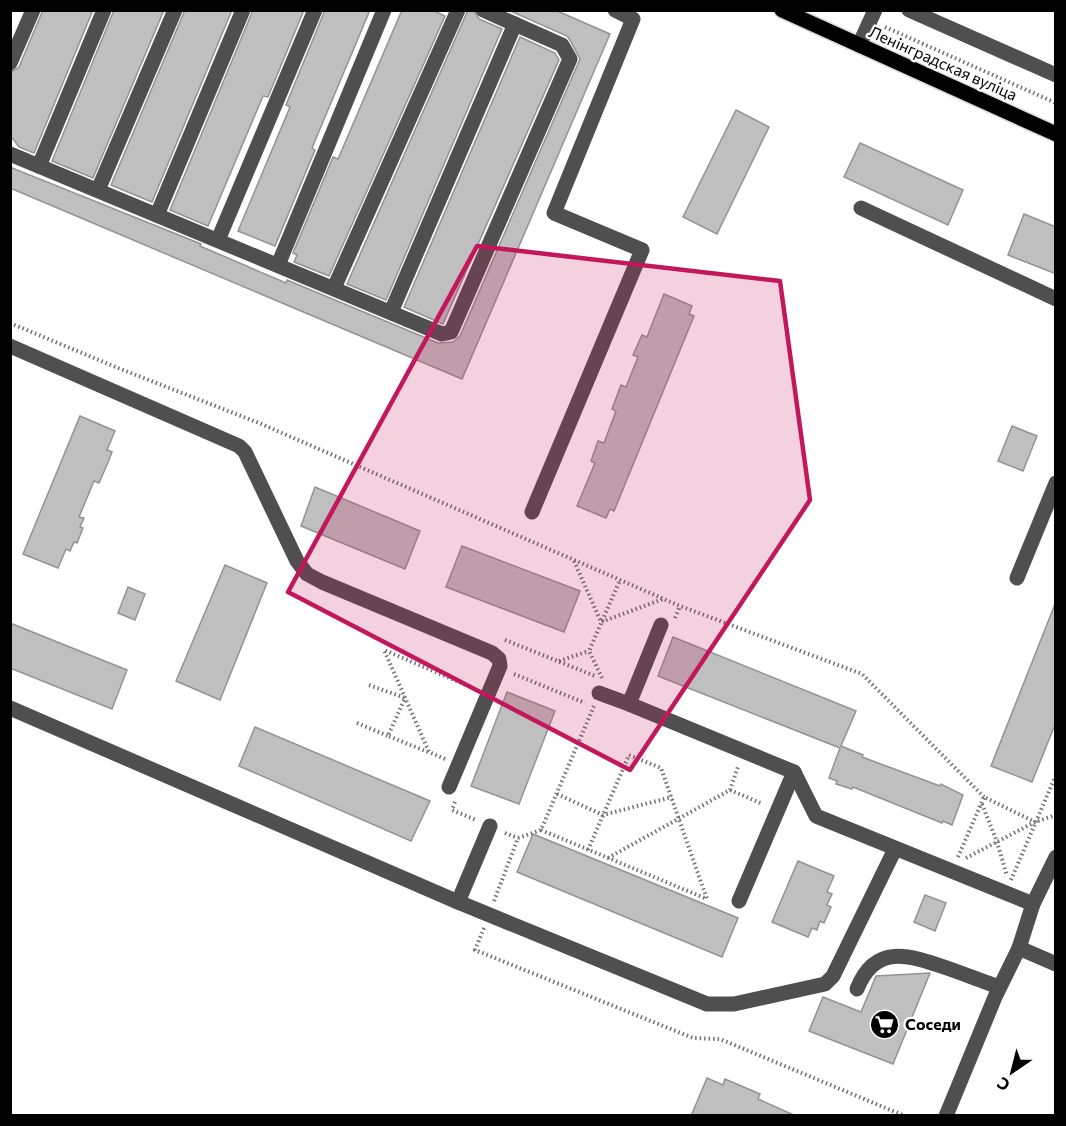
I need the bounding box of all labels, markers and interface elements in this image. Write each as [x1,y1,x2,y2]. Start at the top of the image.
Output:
street label: Ленінградская вуліца [866,21,1020,104]
supermarket icon: Соседи [868,1008,900,1040]
place label: Соседи [905,1014,961,1033]
north arrow [982,1042,1042,1102]
text: С [993,1074,1013,1096]

